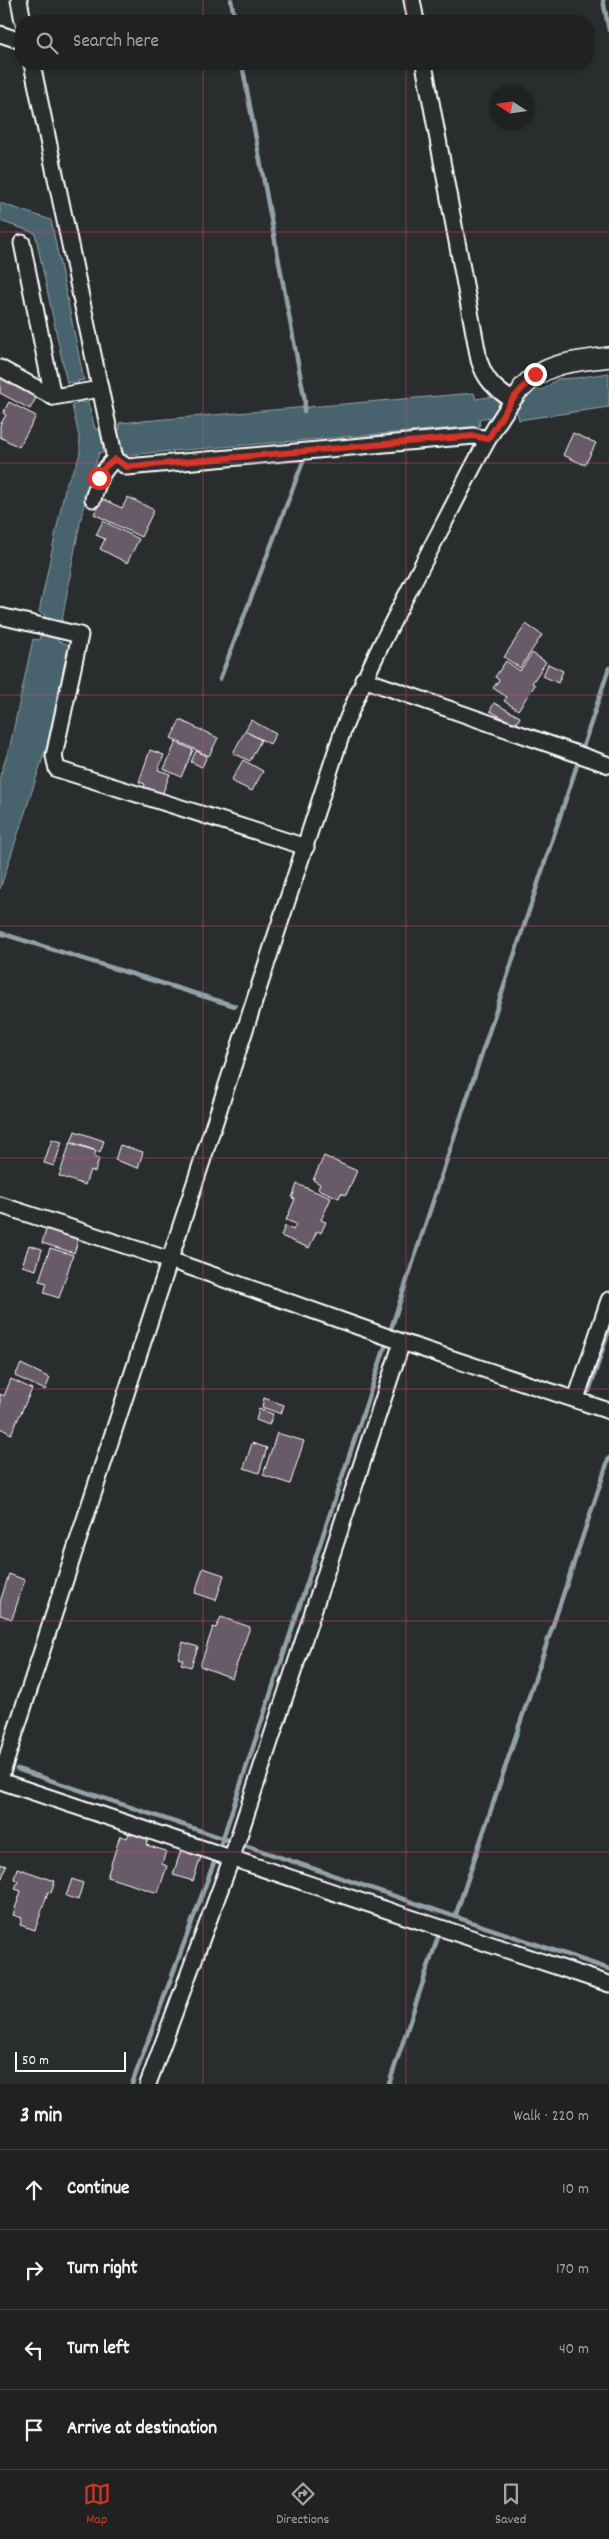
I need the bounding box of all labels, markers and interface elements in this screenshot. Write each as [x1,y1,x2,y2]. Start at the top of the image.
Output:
search box [15,15,594,70]
icon: search [33,29,61,57]
text: Search here [73,29,159,56]
north arrow [489,85,534,130]
route end [524,363,547,386]
route start [88,467,111,490]
scale bar [15,2049,126,2072]
text: 50 m [22,2051,49,2071]
text: 3 min [20,2102,62,2132]
text: Walk · 220 m [514,2105,589,2128]
icon: ahead [20,2176,48,2204]
text: Continue [67,2176,129,2203]
text: 10 m [562,2178,589,2201]
icon: right [20,2256,48,2284]
text: Turn right [67,2256,138,2283]
text: 170 m [556,2258,589,2281]
icon: left [20,2336,48,2364]
text: Turn left [67,2336,130,2363]
text: 40 m [559,2338,589,2361]
icon: arrive [20,2416,48,2444]
text: Arrive at destination [67,2416,217,2443]
tab: Map [83,2480,111,2530]
tab: Directions [276,2480,329,2530]
tab: Saved [495,2480,526,2530]

